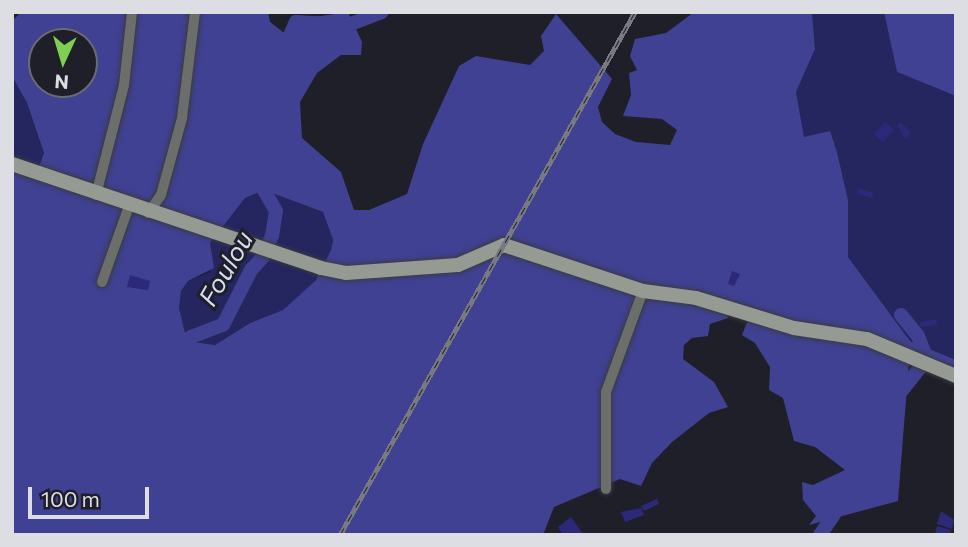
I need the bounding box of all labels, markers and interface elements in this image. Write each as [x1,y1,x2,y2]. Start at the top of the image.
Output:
north arrow [28,28,98,98]
text: N [54,70,70,94]
water label: Foulou [191,225,259,311]
scale bar [32,474,152,518]
text: 100 m [41,486,100,511]

